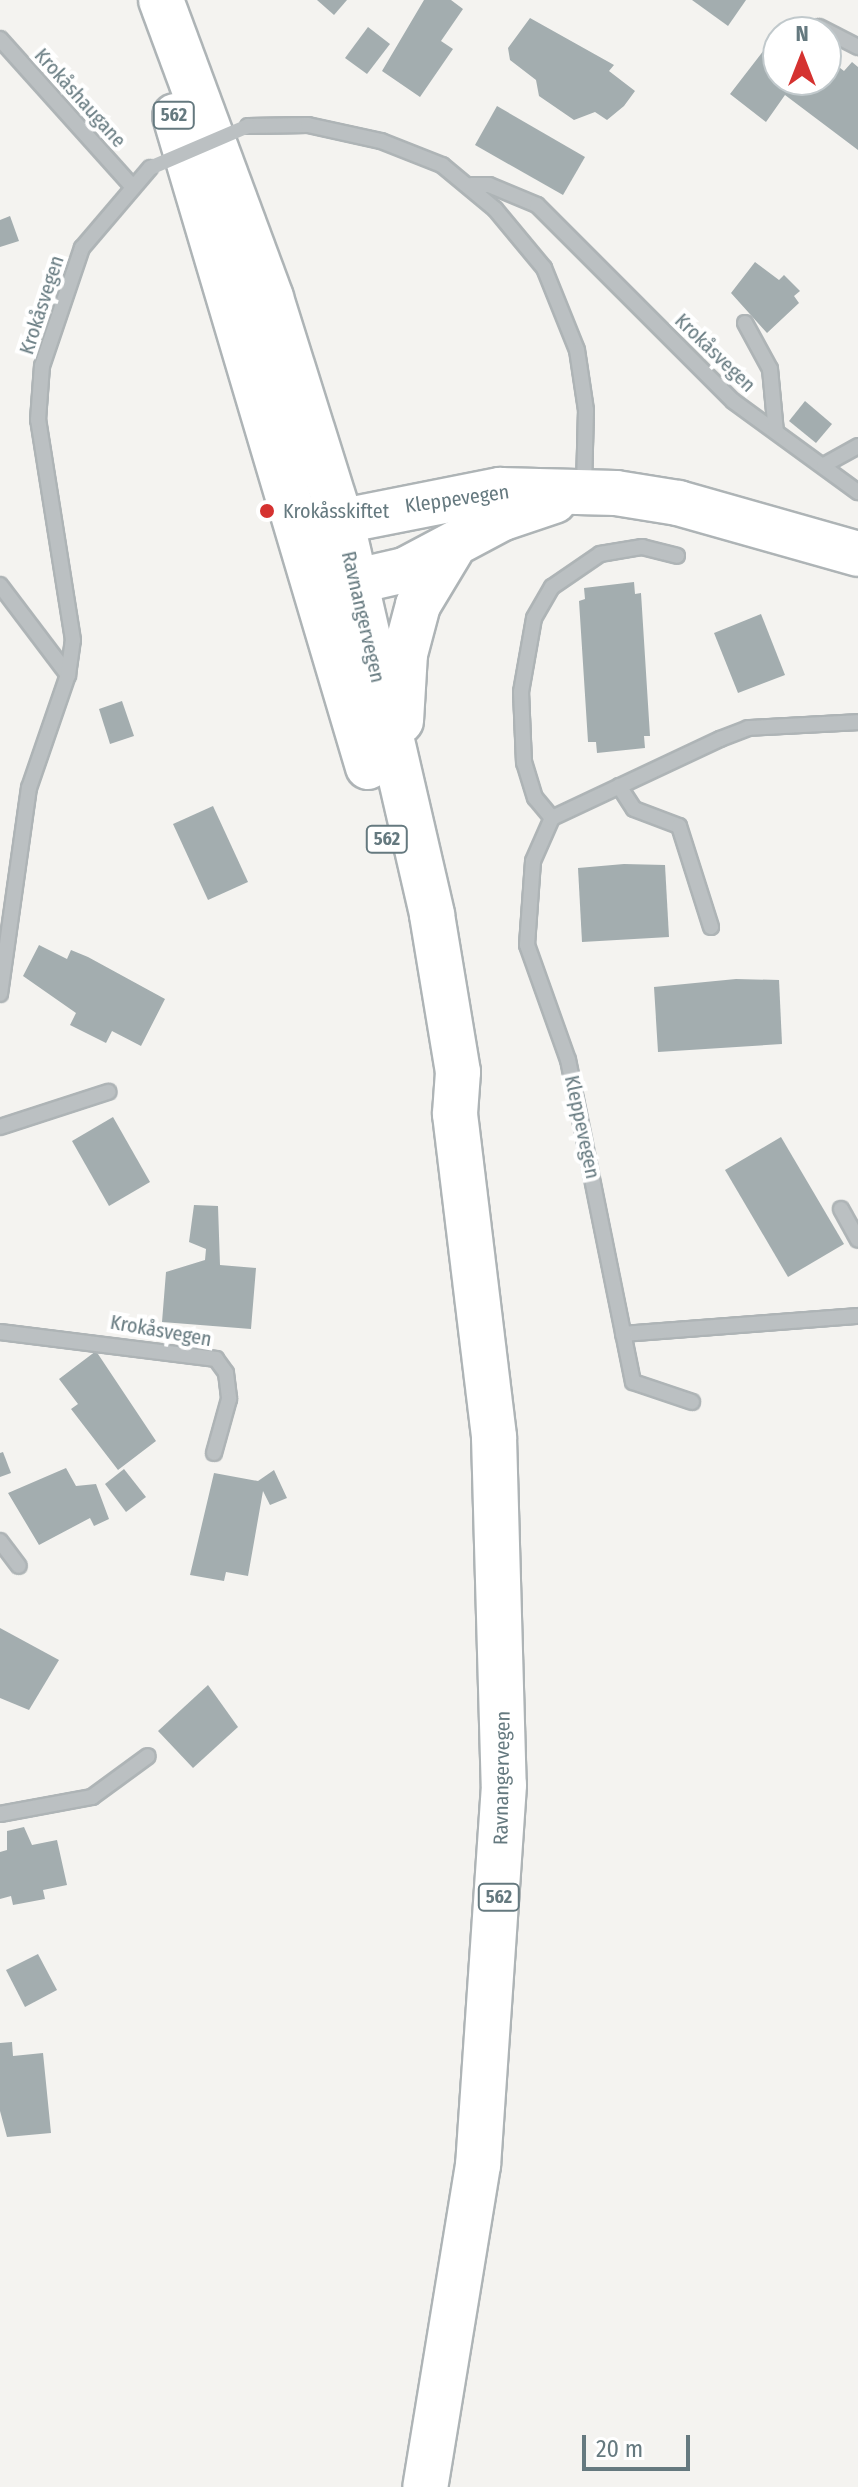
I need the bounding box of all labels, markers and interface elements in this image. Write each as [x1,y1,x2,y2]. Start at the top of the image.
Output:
north arrow [762,16,842,96]
text: N [795,20,809,47]
street label: Krokåshaugane [29,44,131,152]
road number: 562 [152,101,196,129]
street label: Krokåsvegen [15,252,69,358]
street label: Krokåsvegen [670,309,760,397]
street label: Kleppevegen [403,480,511,518]
place label: Krokåsskiftet [283,499,389,523]
marker: Krokåsskiftet [258,502,276,520]
street label: Ravnangervegen [336,549,390,685]
road number: 562 [365,825,409,853]
street label: Kleppevegen [559,1073,605,1181]
street label: Krokåsvegen [108,1310,214,1352]
street label: Ravnangervegen [489,1711,515,1845]
road number: 562 [477,1883,521,1911]
scale bar [586,2419,694,2469]
text: 20 m [596,2435,643,2463]

